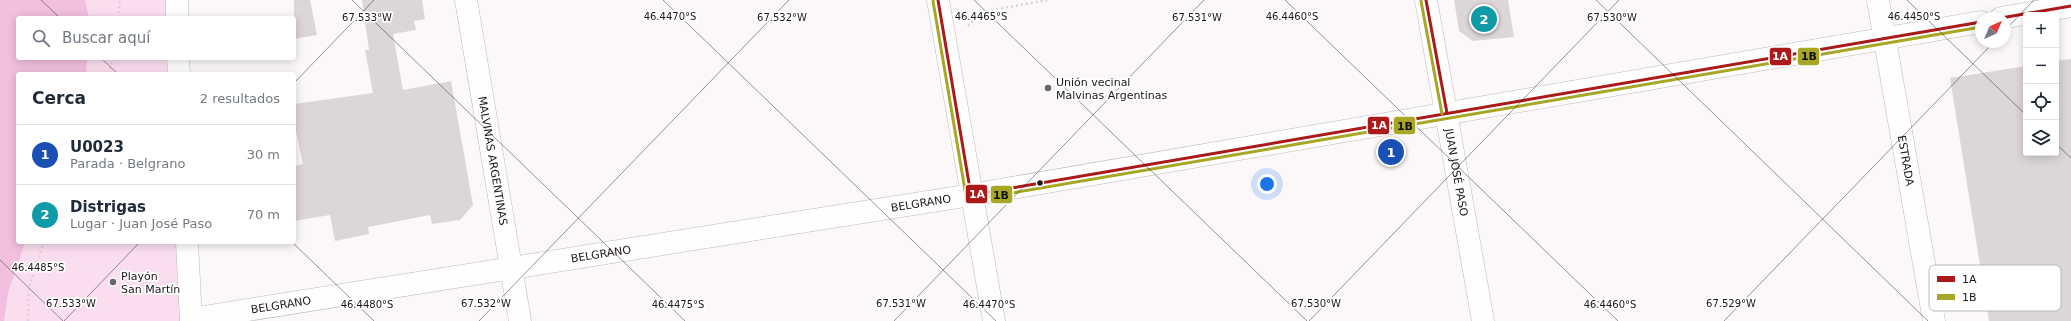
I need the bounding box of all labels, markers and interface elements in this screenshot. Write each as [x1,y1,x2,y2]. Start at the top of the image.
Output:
pin: 2 [1471,4,1497,34]
text: 46.4470°S [644,11,696,22]
text: 46.4465°S [955,11,1007,22]
text: 46.4460°S [1266,11,1318,22]
text: 46.4450°S [1888,11,1940,22]
text: 67.533°W [342,12,392,23]
text: 67.532°W [757,12,807,23]
text: 67.531°W [1172,12,1222,23]
text: 67.530°W [1587,12,1637,23]
north arrow [1975,12,2011,48]
map controls [2023,12,2059,156]
button: + [2023,12,2059,48]
search box [16,16,296,60]
icon: search [30,27,52,49]
text: Buscar aquí [62,29,150,47]
line badge: 1A [1769,47,1792,66]
line badge: 1B [1797,47,1820,66]
button: − [2023,48,2059,84]
text: 1A [1772,50,1789,63]
text: 1B [1801,50,1817,63]
place label: Unión vecinal Malvinas Argentinas [1056,76,1167,102]
marker: Unión vecinal Malvinas Argentinas [1043,83,1053,93]
button: locate [2023,84,2059,120]
text: Cerca [32,88,86,108]
text: 2 resultados [200,91,280,106]
street label: MALVINAS ARGENTINAS [475,95,510,226]
line badge: 1A [1367,116,1390,135]
line badge: 1B [1393,116,1416,135]
text: 1A [1371,119,1388,132]
text: 1B [1397,120,1413,133]
button: layers [2023,120,2059,156]
street label: JUAN JOSÉ PASO [1442,126,1470,218]
street label: ESTRADA [1895,134,1916,187]
pin: 1 [1378,137,1404,167]
text: U0023 [70,138,124,156]
text: 1 [40,147,50,162]
text: 30 m [247,147,280,162]
text: Parada · Belgrano [70,156,185,171]
your location [1257,174,1277,194]
unlabelled marker [1035,178,1045,188]
line badge: 1A [965,184,988,204]
line badge: 1B [990,185,1013,204]
text: 1A [969,188,986,201]
text: 1B [993,189,1009,202]
street label: BELGRANO [890,192,952,215]
text: Distrigas [70,198,146,216]
text: 2 [40,207,50,222]
text: 70 m [247,207,280,222]
text: Lugar · Juan José Paso [70,216,212,231]
street label: BELGRANO [570,243,632,266]
text: 46.4485°S [12,262,64,273]
legend [1929,265,2061,311]
place label: Playón San Martín [121,270,180,296]
text: 1A [1962,273,1977,286]
marker: Playón San Martín [108,277,118,287]
text: 1B [1962,291,1977,304]
street label: BELGRANO [250,294,312,316]
text: 67.533°W [46,298,96,309]
text: 67.532°W [461,298,511,309]
text: 67.531°W [876,298,926,309]
text: 67.530°W [1291,298,1341,309]
text: 67.529°W [1706,298,1756,309]
text: 46.4480°S [341,299,393,310]
text: 46.4475°S [652,299,704,310]
text: 46.4470°S [963,299,1015,310]
text: 46.4460°S [1584,299,1636,310]

